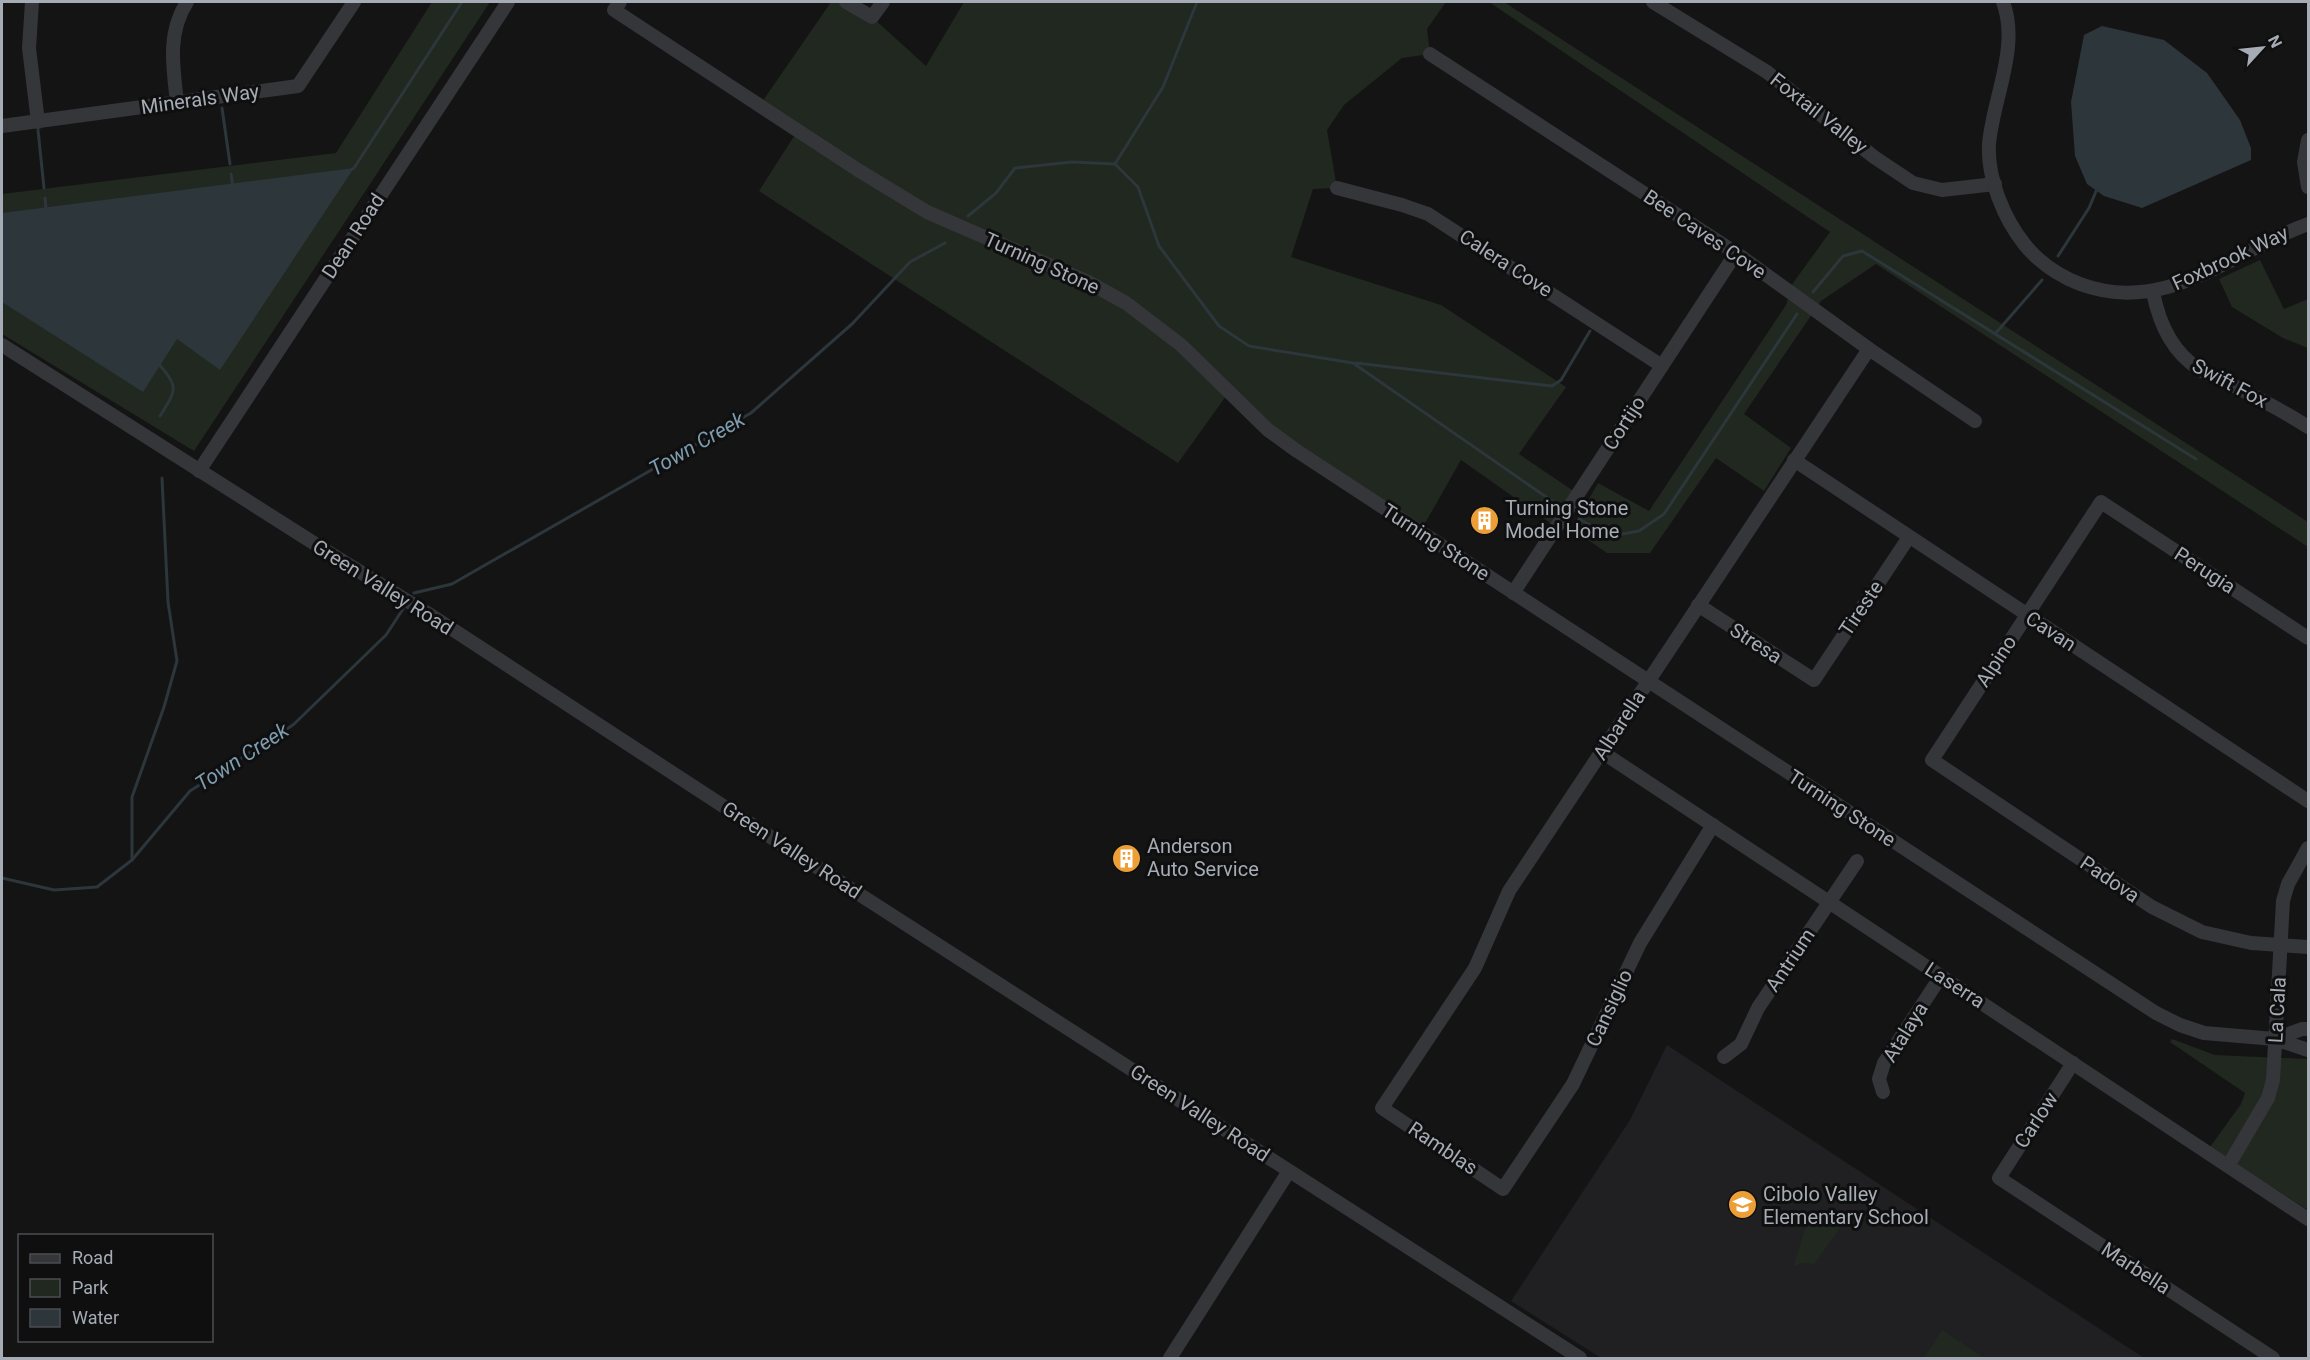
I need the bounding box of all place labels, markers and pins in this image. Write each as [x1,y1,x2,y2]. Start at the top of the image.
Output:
place label: Turning Stone Model Home [1505,496,1628,543]
building icon: Turning Stone Model Home [1468,504,1500,536]
place label: Anderson Auto Service [1147,834,1259,881]
building icon: Anderson Auto Service [1110,842,1142,874]
place label: Cibolo Valley Elementary School [1763,1182,1929,1229]
school or university icon: Cibolo Valley Elementary School [1726,1189,1758,1221]

